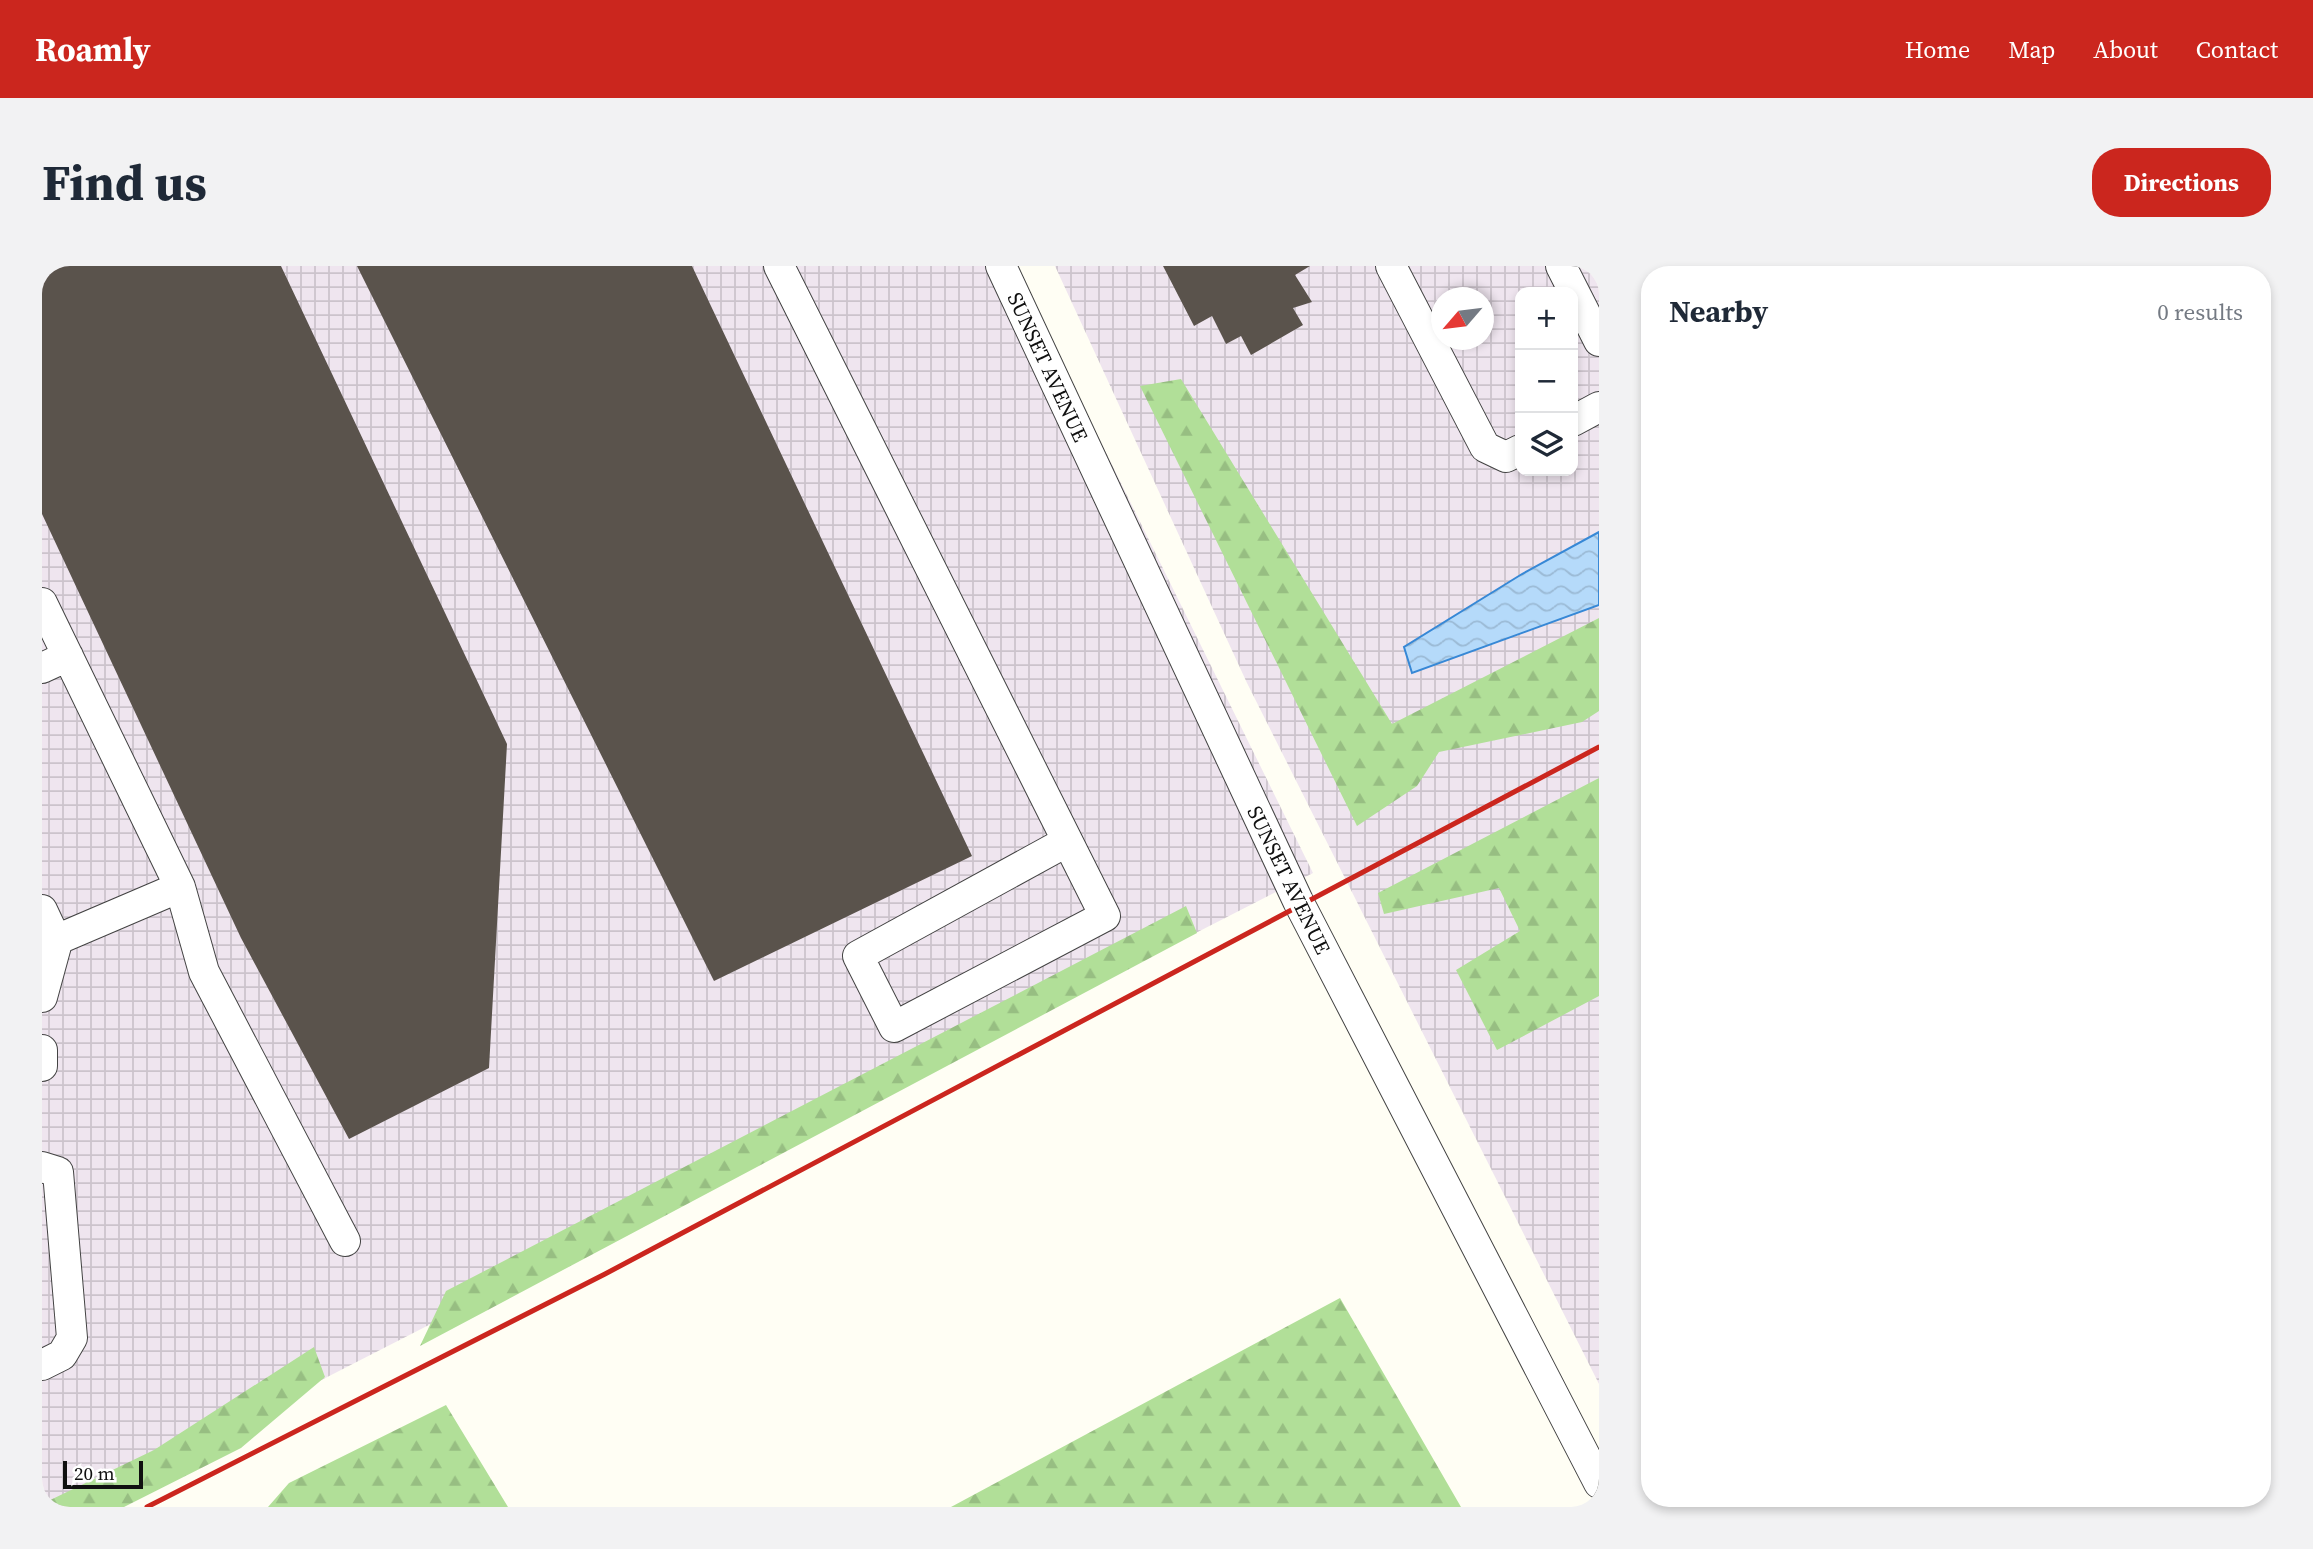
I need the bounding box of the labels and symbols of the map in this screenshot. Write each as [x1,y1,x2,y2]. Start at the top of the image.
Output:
north arrow [1431,287,1494,350]
street label: SUNSET AVENUE [1001,288,1095,446]
street label: SUNSET AVENUE [1241,801,1337,959]
scale bar [63,1458,144,1490]

